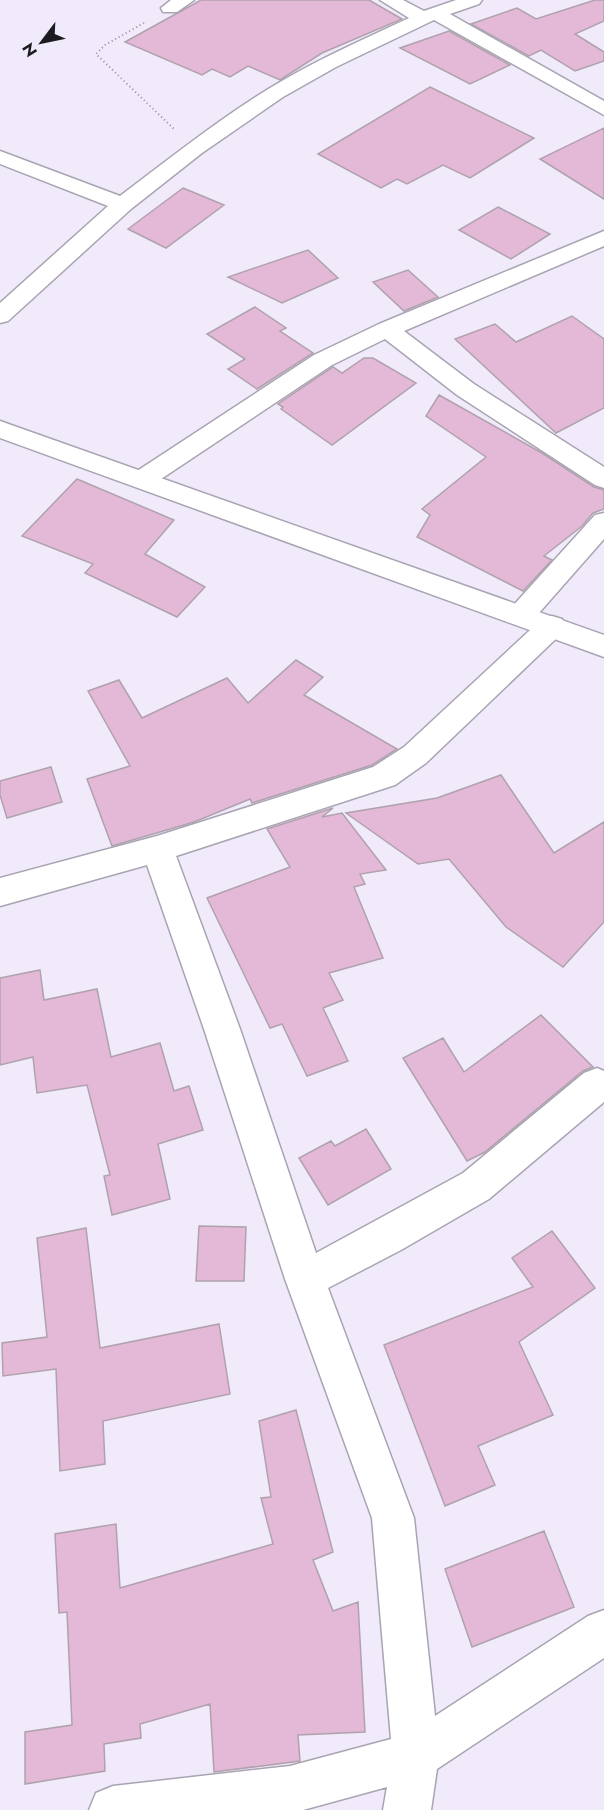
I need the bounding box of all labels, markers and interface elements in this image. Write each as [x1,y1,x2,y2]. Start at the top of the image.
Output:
north arrow [12,12,72,72]
text: N [17,38,43,61]

